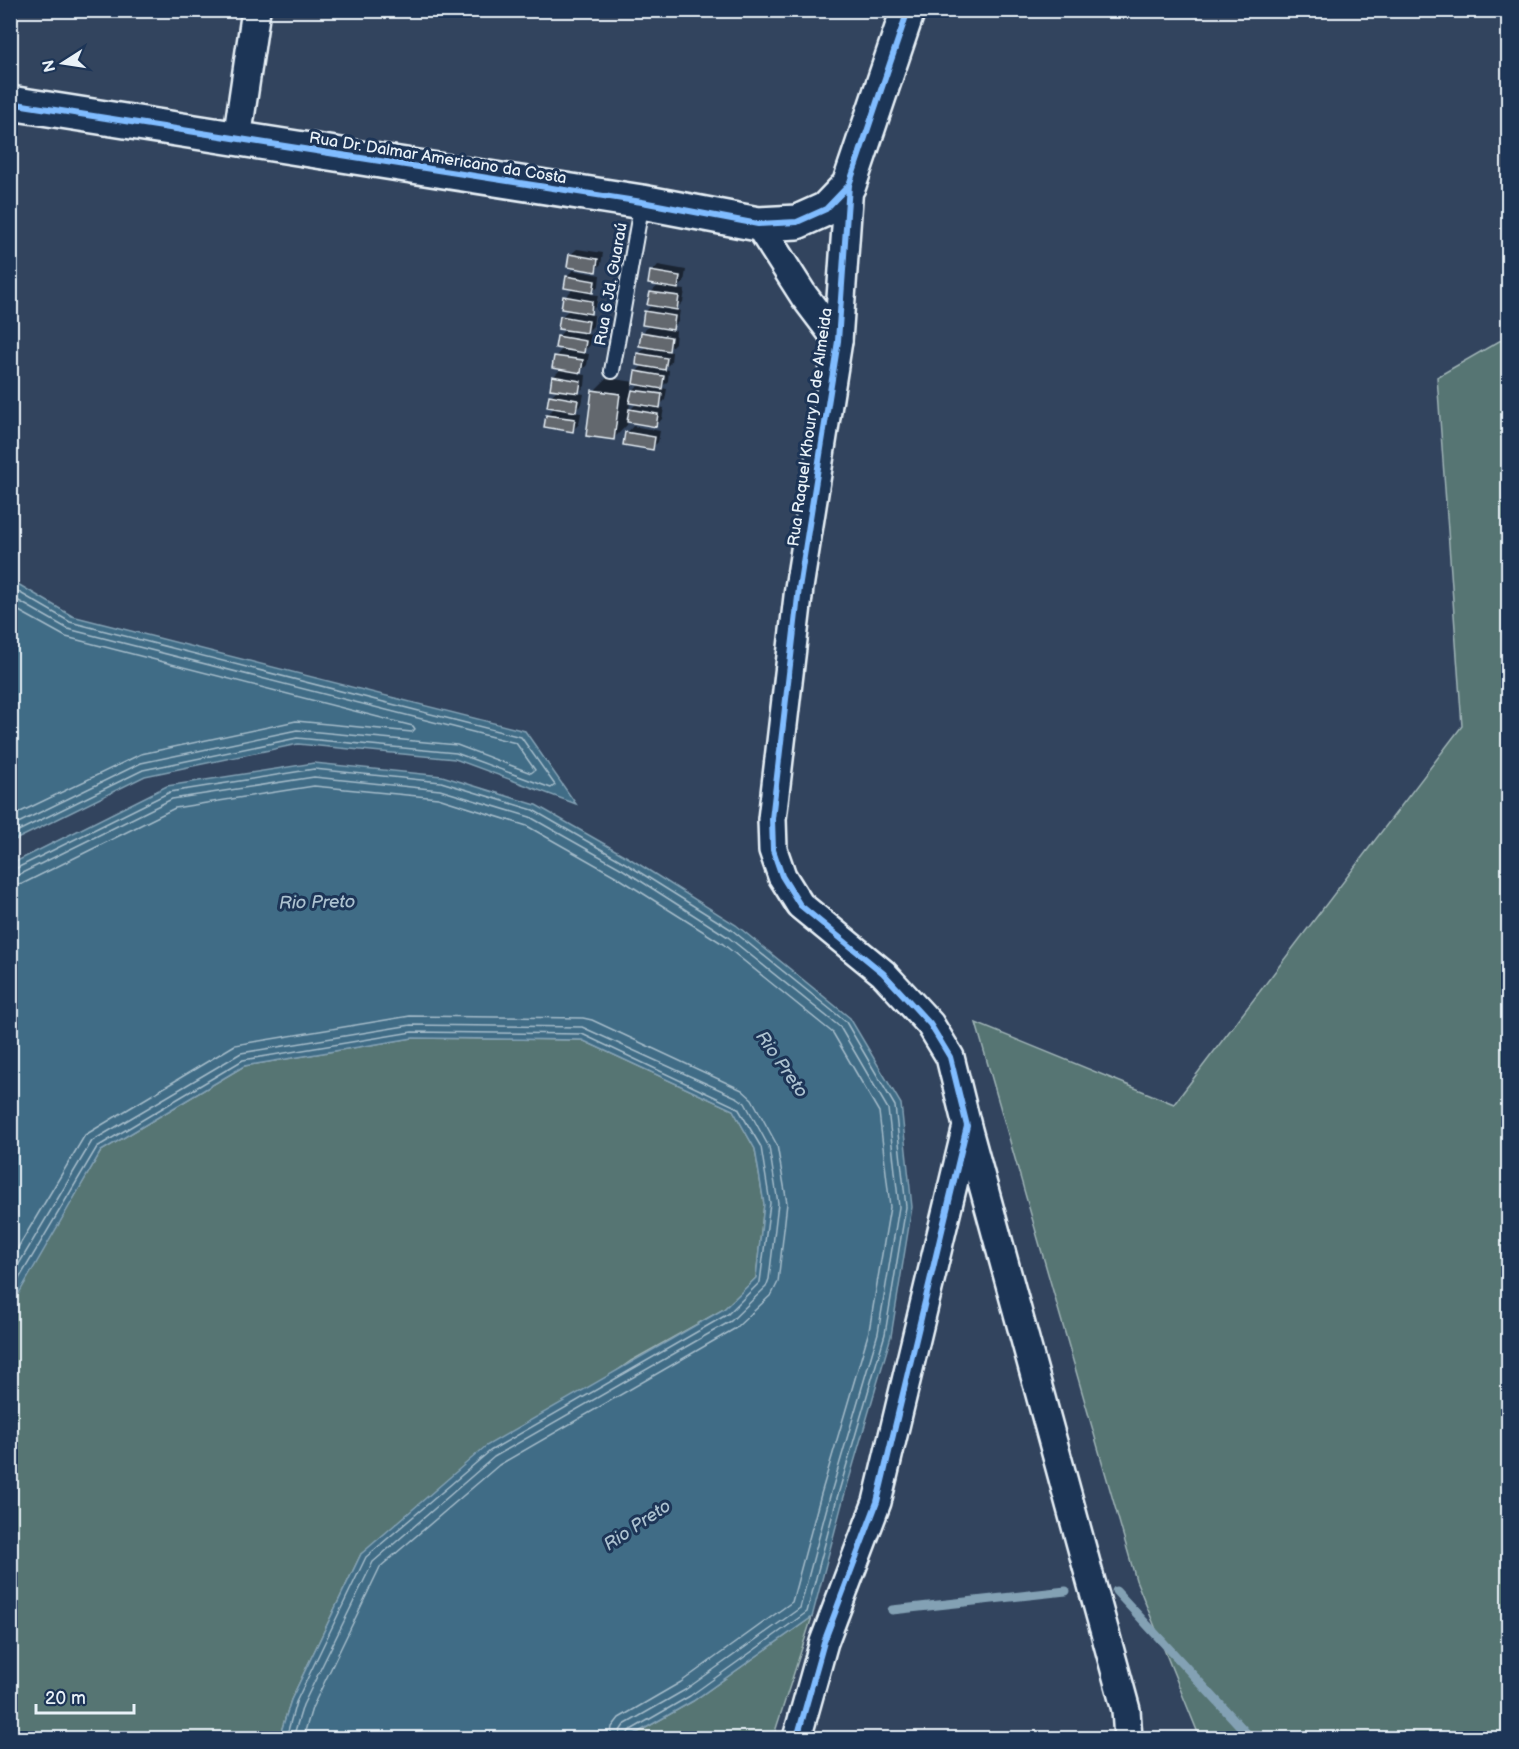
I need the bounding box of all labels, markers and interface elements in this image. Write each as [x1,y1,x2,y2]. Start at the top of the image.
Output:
north arrow [33,33,93,93]
text: N [39,58,60,74]
street label: Rua Dr. Dalmar Americano da Costa [308,129,568,188]
street label: Rua 6 Jd. Guaraú [591,221,632,347]
street label: Rua Raquel Khoury D de Almeida [784,307,837,548]
water label: Rio Preto [279,891,355,914]
water label: Rio Preto [751,1027,812,1102]
water label: Rio Preto [600,1495,675,1555]
scale bar [36,1677,134,1715]
text: 20 m [45,1688,86,1709]

